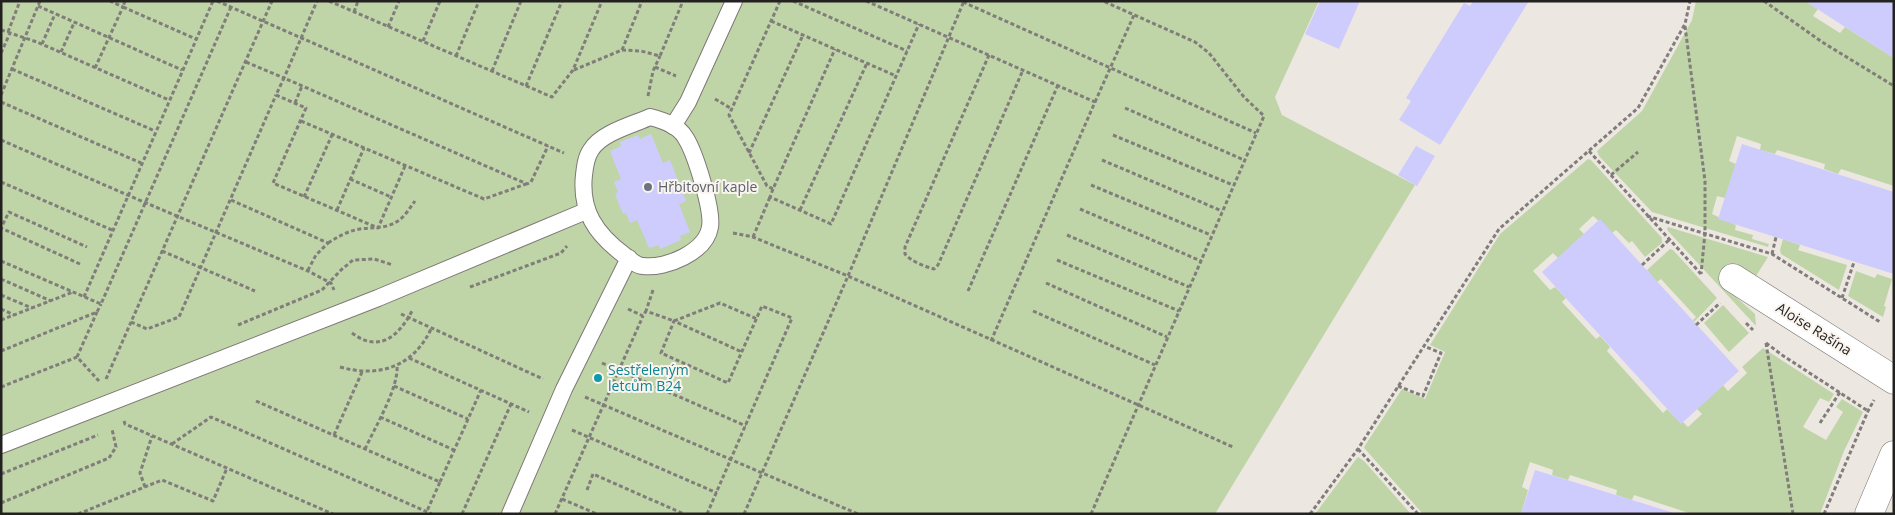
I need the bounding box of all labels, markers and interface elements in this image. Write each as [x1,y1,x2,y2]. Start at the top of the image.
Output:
place label: Hřbitovní kaple [658,177,758,196]
marker: Hřbitovní kaple [642,181,654,193]
street label: Aloise Rašína [1773,298,1856,359]
place label: Sestřeleným letcům B24 [608,360,689,395]
marker: Sestřeleným letcům B24 [592,372,604,384]

